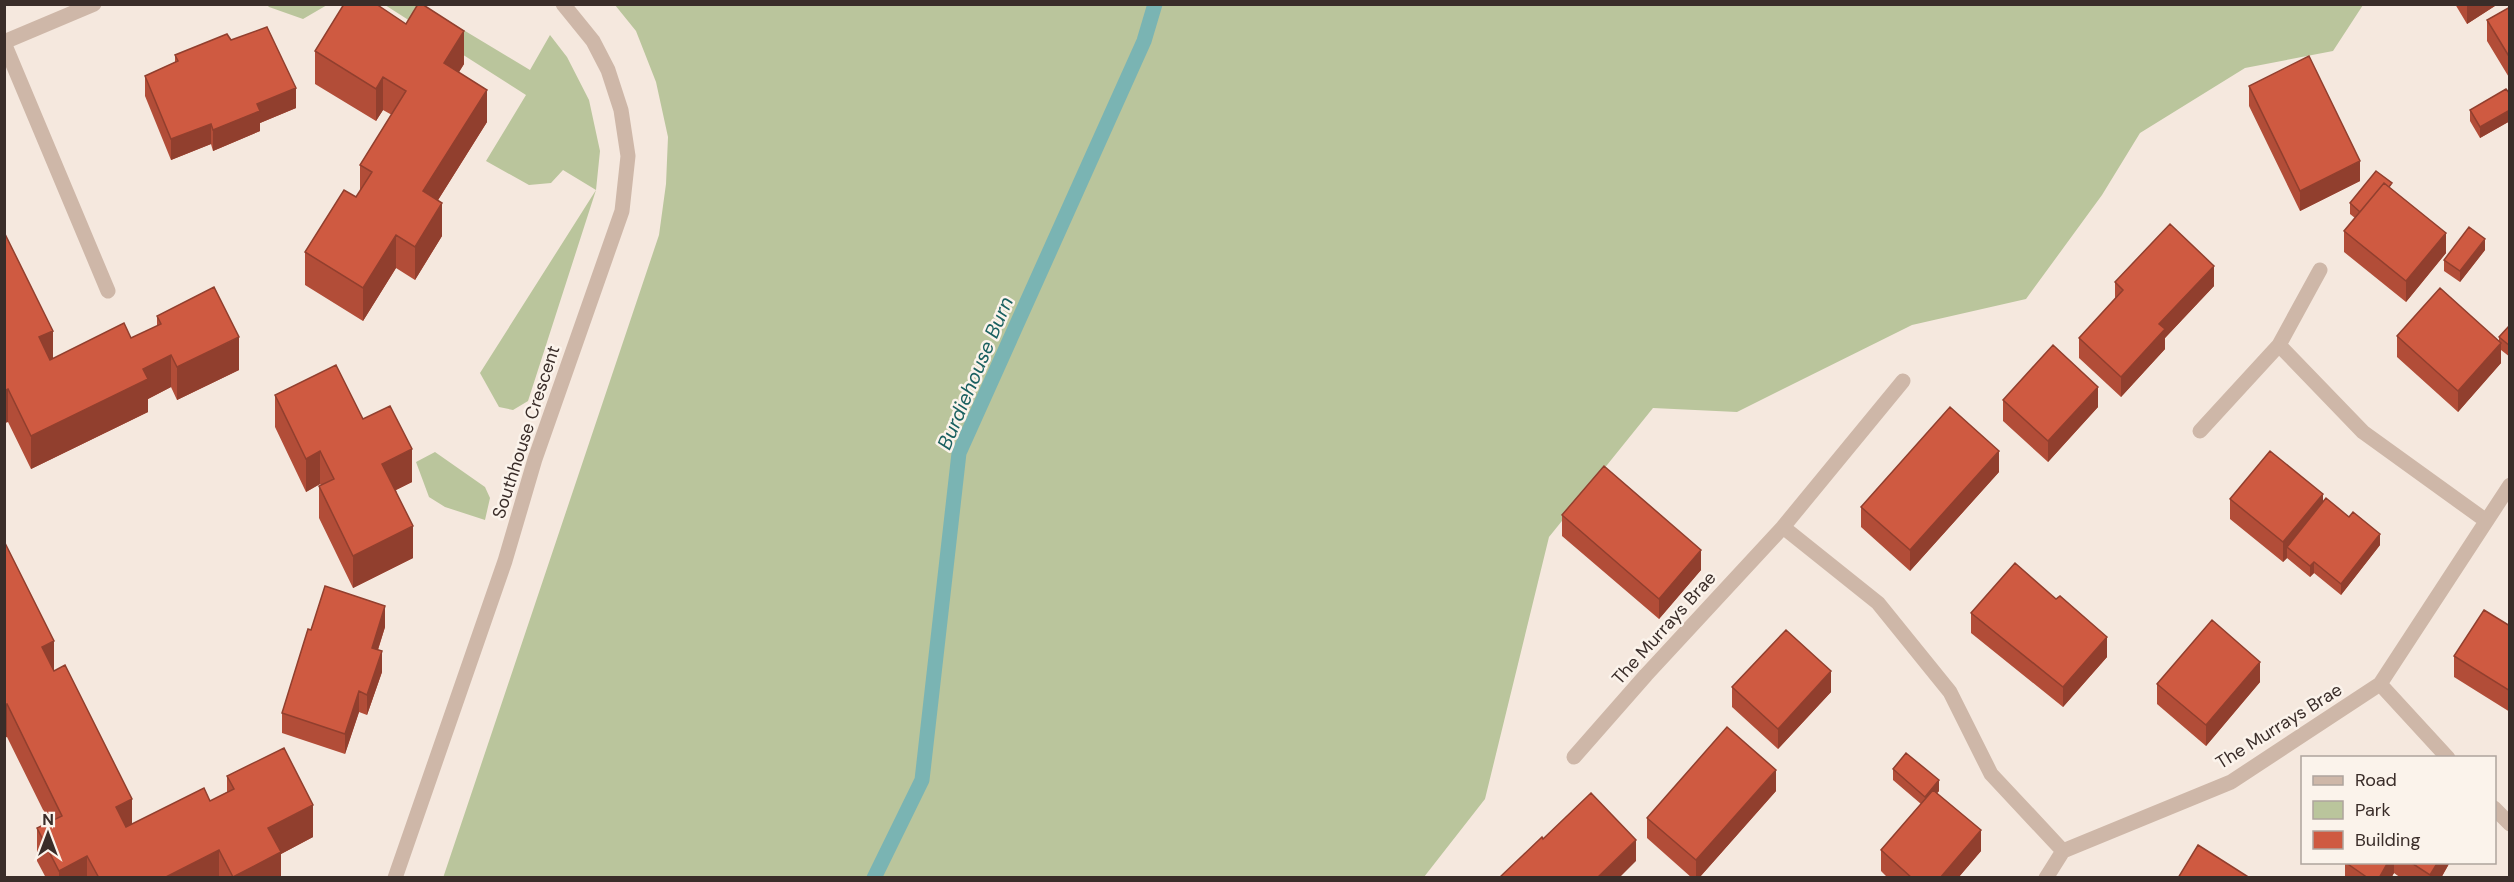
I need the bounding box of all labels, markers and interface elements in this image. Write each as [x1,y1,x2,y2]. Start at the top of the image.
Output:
water label: Burdiehouse Burn [931,293,1019,453]
street label: Southhouse Crescent [487,342,565,522]
street label: The Murrays Brae [1607,566,1721,690]
street label: The Murrays Brae [2211,678,2347,774]
legend [2301,756,2496,864]
text: Road [2355,768,2397,792]
text: Park [2355,798,2391,822]
north arrow [18,804,78,864]
text: N [42,809,54,830]
text: Building [2355,828,2420,852]

